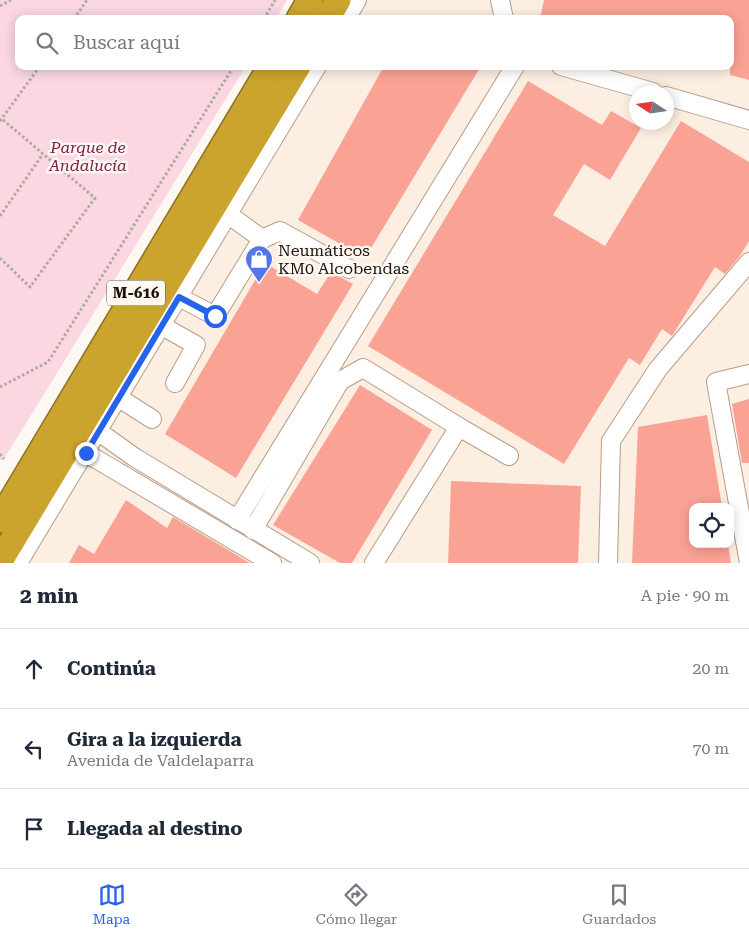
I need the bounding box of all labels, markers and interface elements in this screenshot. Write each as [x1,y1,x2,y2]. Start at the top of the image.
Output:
search box [15,15,734,70]
icon: search [33,29,61,57]
text: Buscar aquí [73,31,180,54]
north arrow [629,85,674,130]
park label: Parque de Andalucía [48,138,127,175]
place label: Neumáticos KM0 Alcobendas [278,241,409,278]
shop icon: Neumáticos KM0 Alcobendas [244,244,274,283]
road number: M-616 [107,280,165,306]
route start [204,305,227,328]
route end [75,442,98,465]
map controls [689,503,734,548]
button: locate [689,503,734,548]
text: 2 min [20,584,78,608]
text: A pie · 90 m [641,586,729,605]
icon: ahead [20,655,48,683]
text: Continúa [67,657,156,680]
text: 20 m [692,659,729,678]
text: Gira a la izquierda [67,728,242,751]
icon: left [20,735,48,763]
text: 70 m [692,739,729,758]
text: Avenida de Valdelaparra [67,751,254,770]
icon: arrive [20,815,48,843]
text: Llegada al destino [67,817,243,840]
tab: Mapa [93,881,130,927]
tab: Cómo llegar [316,881,397,927]
tab: Guardados [582,881,656,927]

